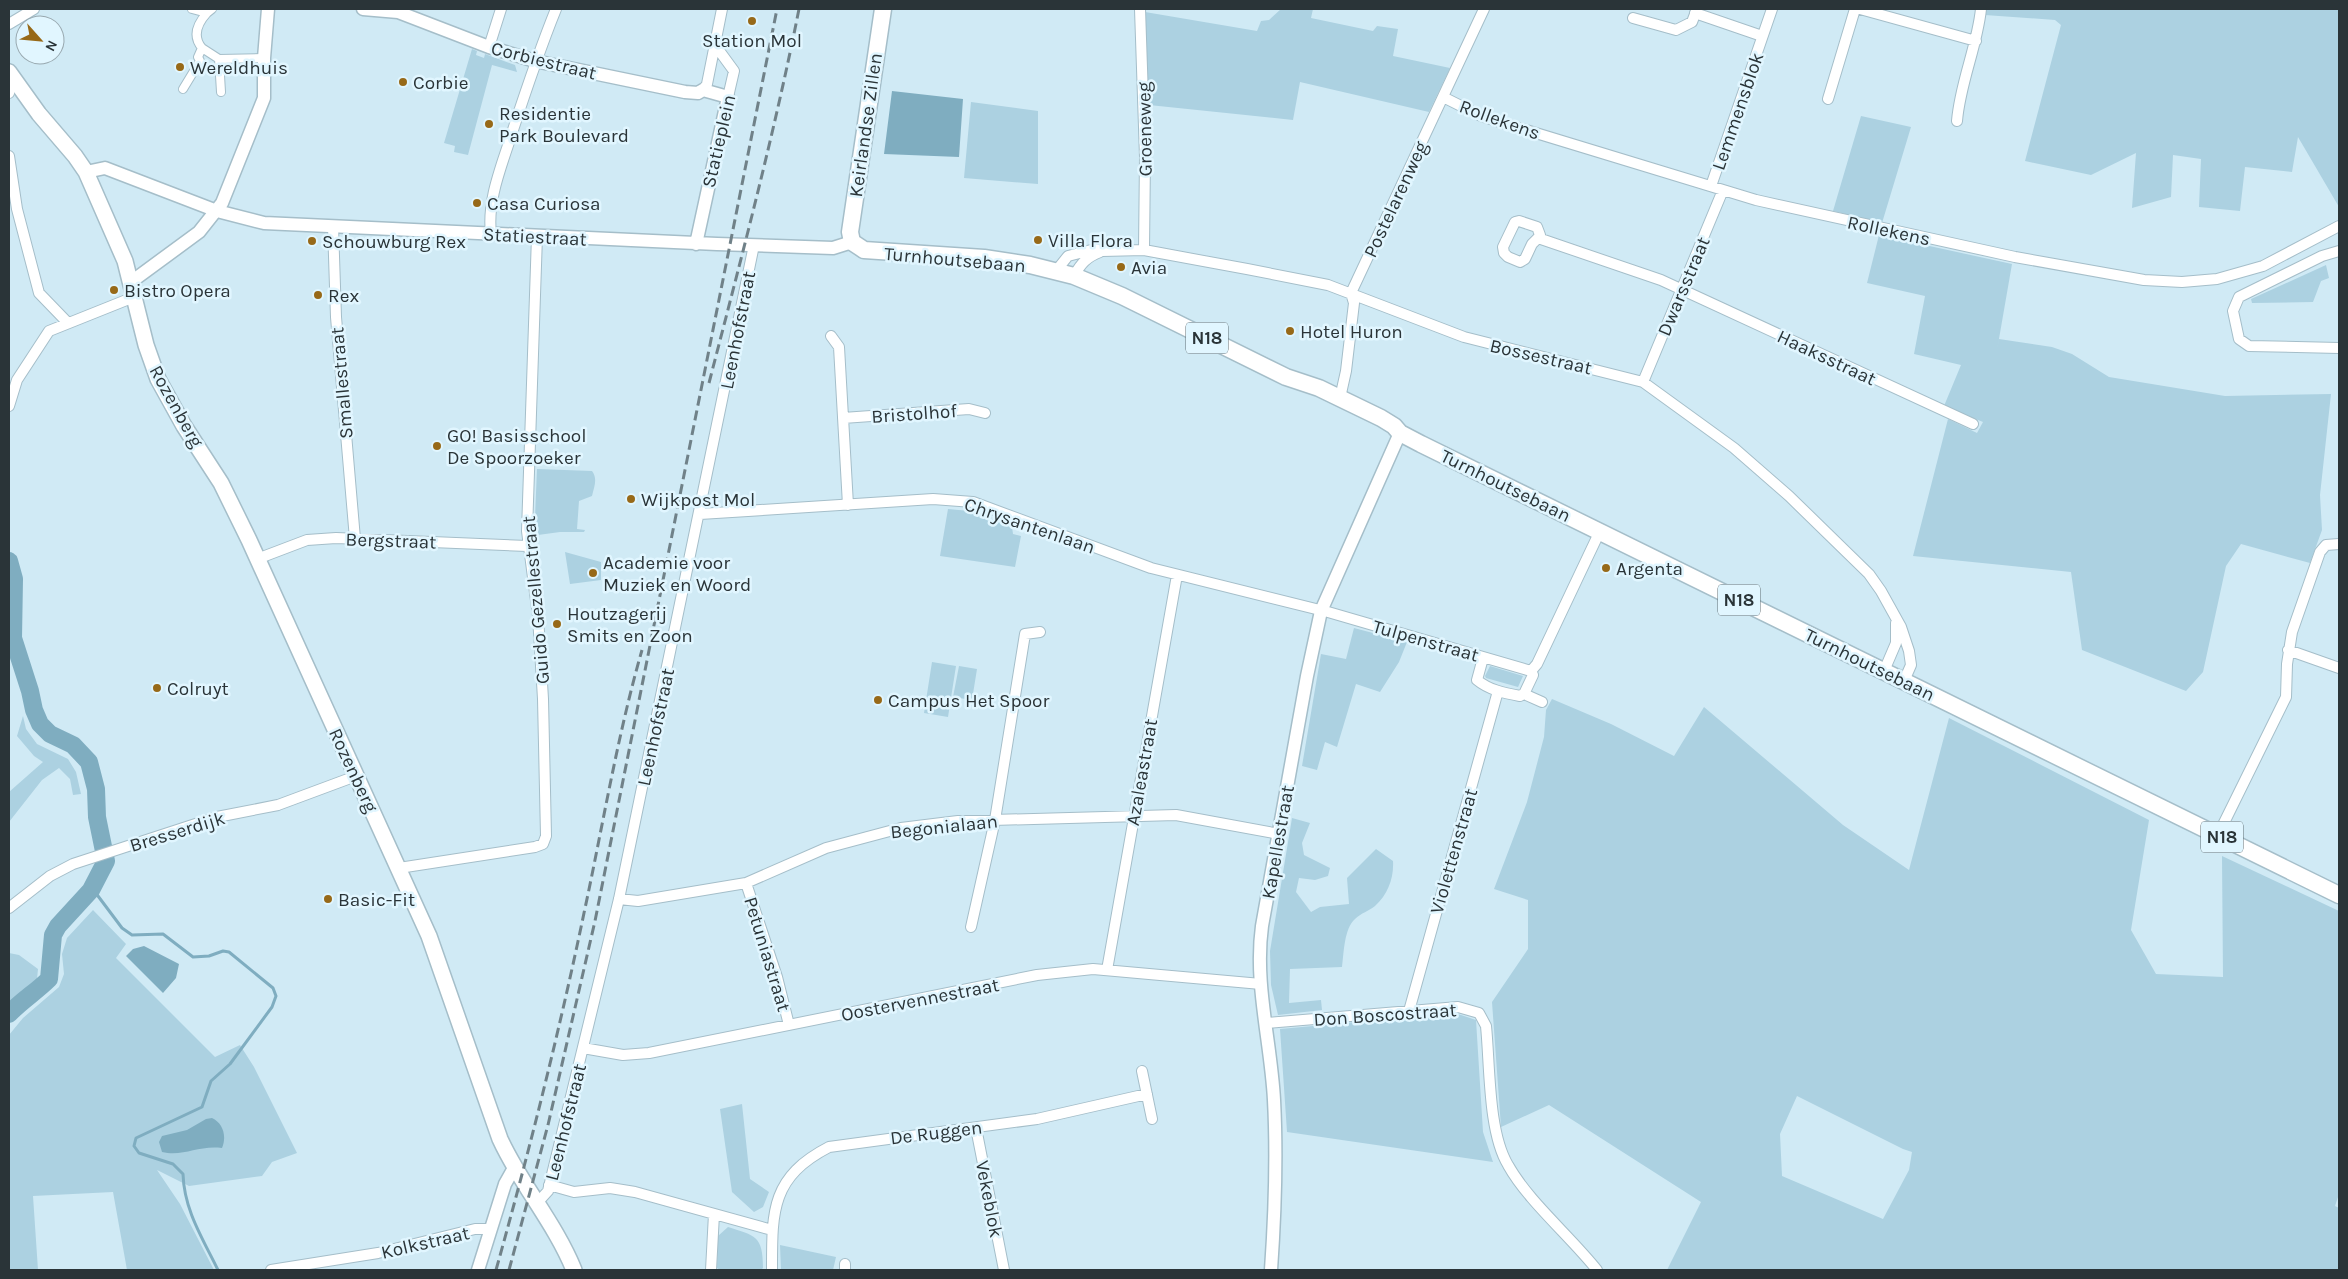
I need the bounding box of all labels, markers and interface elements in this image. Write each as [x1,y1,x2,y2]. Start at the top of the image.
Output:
north arrow [15,15,65,65]
marker: Station Mol [746,15,758,27]
place label: Station Mol [702,30,802,52]
text: N [41,37,61,54]
street label: Corbiestraat [489,37,599,85]
street label: Lemmensblok [1708,49,1768,173]
street label: Keirlandse Zillen [845,52,887,199]
place label: Wereldhuis [190,57,288,79]
marker: Wereldhuis [174,61,186,73]
place label: Corbie [413,72,469,94]
marker: Corbie [397,76,409,88]
street label: Groeneweg [1133,81,1157,177]
street label: Statieplein [698,92,740,190]
street label: Rollekens [1456,95,1543,145]
place label: Residentie Park Boulevard [499,103,629,147]
marker: Residentie Park Boulevard [483,118,495,130]
street label: Postelarenweg [1359,137,1433,261]
place label: Casa Curiosa [487,193,601,215]
marker: Casa Curiosa [471,197,483,209]
street label: Rollekens [1845,211,1932,251]
street label: Statiestraat [483,223,587,251]
place label: Villa Flora [1048,230,1133,252]
place label: Schouwburg Rex [322,231,466,253]
street label: Dwarsstraat [1653,233,1715,339]
marker: Villa Flora [1032,234,1044,246]
marker: Schouwburg Rex [306,235,318,247]
street label: Turnhoutsebaan [883,243,1027,277]
place label: Avia [1131,257,1167,279]
marker: Avia [1115,261,1127,273]
street label: Leenhofstraat [716,269,760,391]
place label: Bistro Opera [124,280,231,302]
marker: Bistro Opera [108,284,120,296]
place label: Rex [328,285,359,307]
marker: Rex [312,289,324,301]
place label: Hotel Huron [1300,321,1403,343]
road number: N18 [1186,322,1228,353]
marker: Hotel Huron [1284,325,1296,337]
street label: Haaksstraat [1774,325,1879,390]
street label: Smallestraat [326,326,358,440]
street label: Bossestraat [1488,335,1594,379]
street label: Rozenberg [145,362,208,452]
street label: Bristolhof [871,400,958,428]
place label: GO! Basisschool De Spoorzoeker [447,425,587,469]
marker: GO! Basisschool De Spoorzoeker [431,440,443,452]
street label: Turnhoutsebaan [1437,445,1574,527]
place label: Wijkpost Mol [641,489,755,511]
marker: Wijkpost Mol [625,493,637,505]
street label: Chrysantenlaan [961,493,1098,559]
street label: Guido Gezellestraat [518,515,554,685]
street label: Bergstraat [345,528,437,554]
place label: Academie voor Muziek en Woord [603,552,751,596]
place label: Argenta [1616,558,1683,580]
marker: Argenta [1600,562,1612,574]
marker: Academie voor Muziek en Woord [587,567,599,579]
road number: N18 [1718,584,1760,616]
place label: Houtzagerij Smits en Zoon [567,603,693,647]
street label: Tulpenstraat [1370,615,1481,667]
marker: Houtzagerij Smits en Zoon [551,618,563,630]
street label: Turnhoutsebaan [1801,624,1938,706]
street label: Leenhofstraat [633,666,679,788]
place label: Colruyt [167,678,229,700]
marker: Colruyt [151,682,163,694]
place label: Campus Het Spoor [888,690,1049,712]
marker: Campus Het Spoor [872,694,884,706]
street label: Azaleastraat [1122,717,1162,827]
street label: Rozenberg [324,725,382,816]
street label: Kapellestraat [1257,783,1299,901]
street label: Violettenstraat [1426,786,1482,916]
street label: Bresserdijk [127,807,228,857]
street label: Begonialaan [889,810,999,844]
road number: N18 [2201,822,2243,852]
place label: Basic-Fit [338,889,415,911]
marker: Basic-Fit [322,893,334,905]
street label: Petuniastraat [739,894,795,1014]
street label: Oostervennestraat [839,974,1001,1026]
street label: Don Boscostraat [1313,999,1457,1031]
street label: Leenhofstraat [541,1061,591,1183]
street label: De Ruggen [889,1116,983,1150]
street label: Vekeblok [971,1159,1007,1240]
street label: Kolkstraat [379,1222,472,1264]

